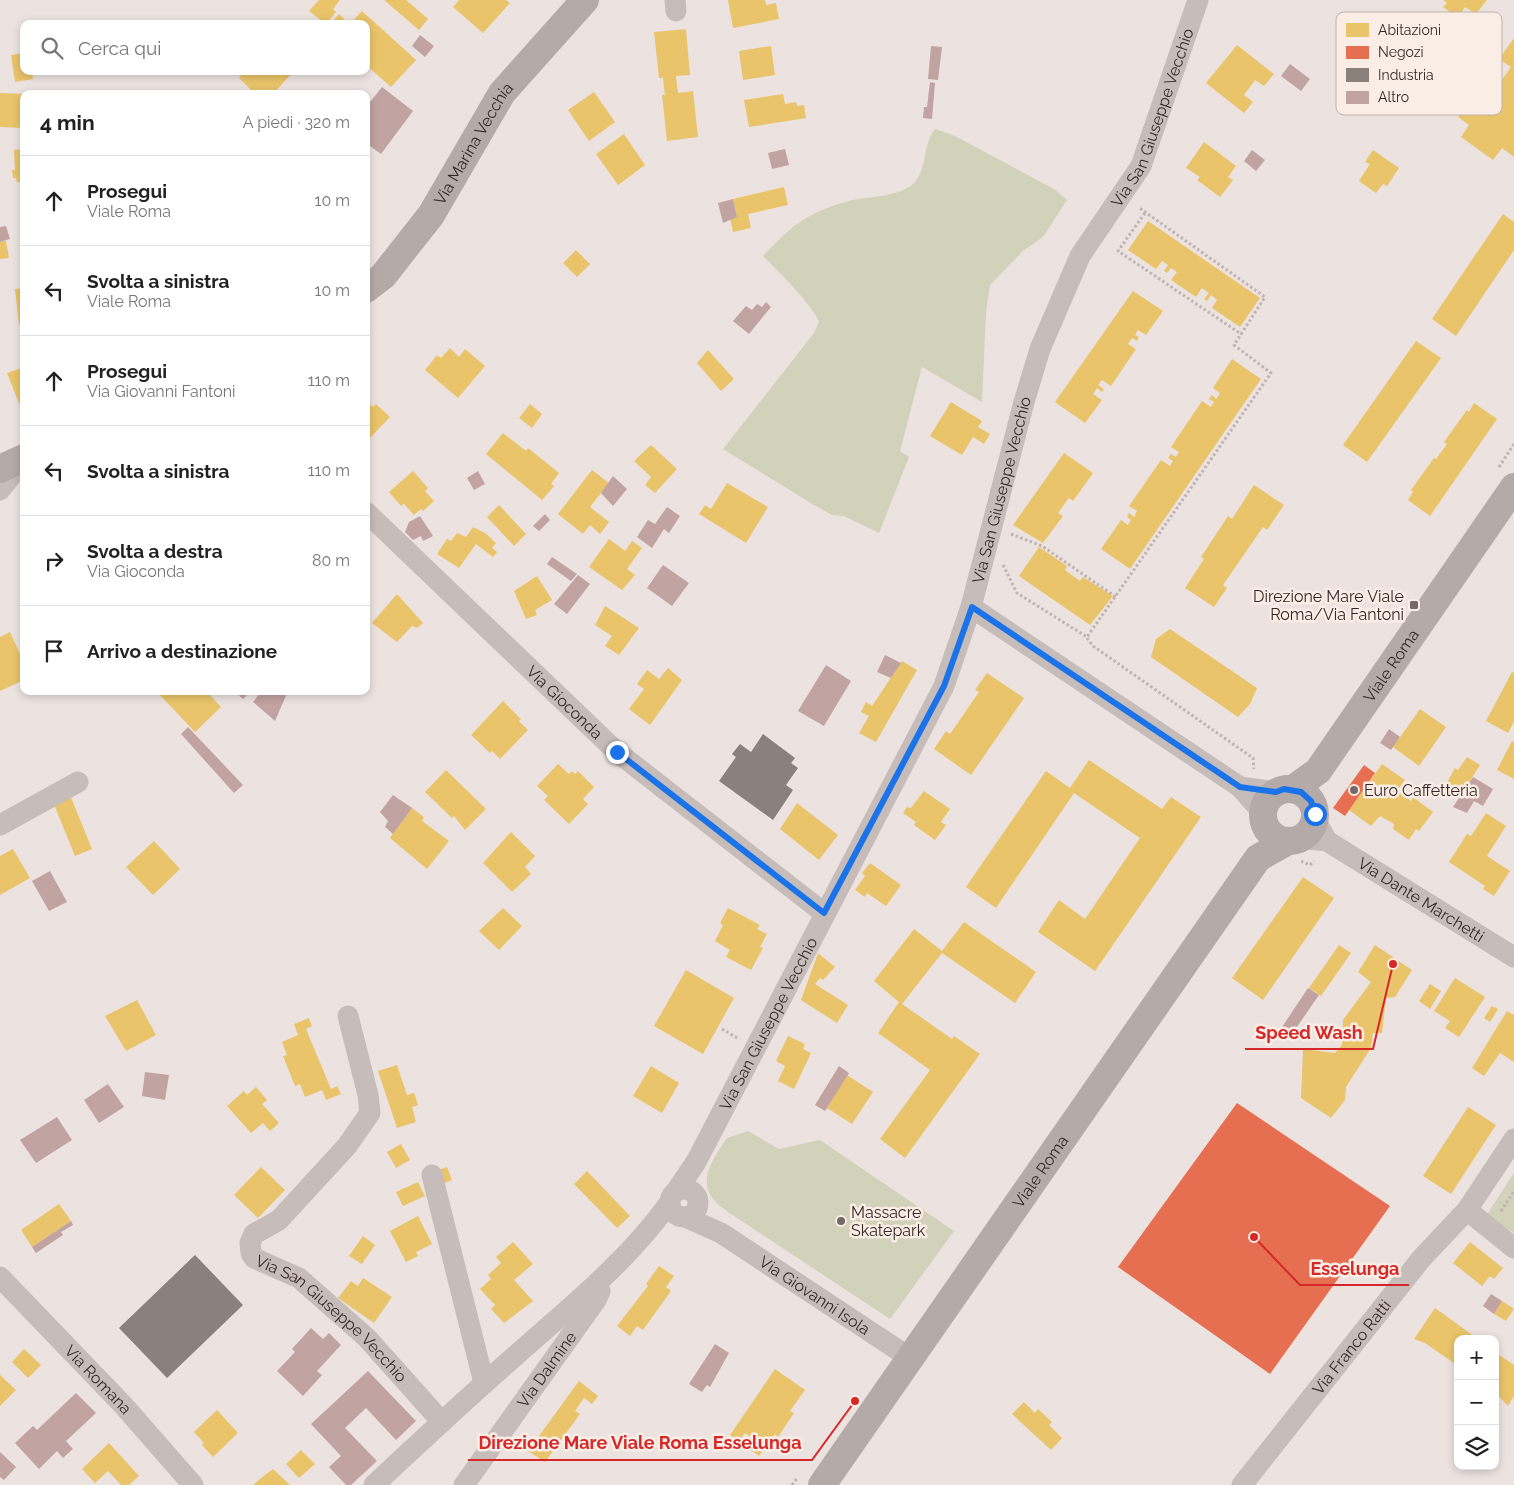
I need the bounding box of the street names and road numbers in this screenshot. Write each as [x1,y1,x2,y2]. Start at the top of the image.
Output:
street label: Via San Giuseppe Vecchio [1107,26,1197,211]
street label: Via Marina Vecchia [430,78,517,208]
street label: Via San Giuseppe Vecchio [968,394,1035,585]
street label: Viale Roma [1359,625,1423,706]
street label: Via Gioconda [523,661,607,743]
street label: Via Dante Marchetti [1355,853,1488,946]
street label: Via San Giuseppe Vecchio [715,934,821,1113]
street label: Viale Roma [1008,1131,1072,1211]
street label: Via San Giuseppe Vecchio [253,1251,411,1386]
street label: Via Giovanni Isola [756,1252,874,1339]
street label: Via Franco Ratti [1308,1296,1395,1398]
street label: Via Dalmine [513,1328,580,1411]
street label: Via Romana [61,1341,136,1418]

